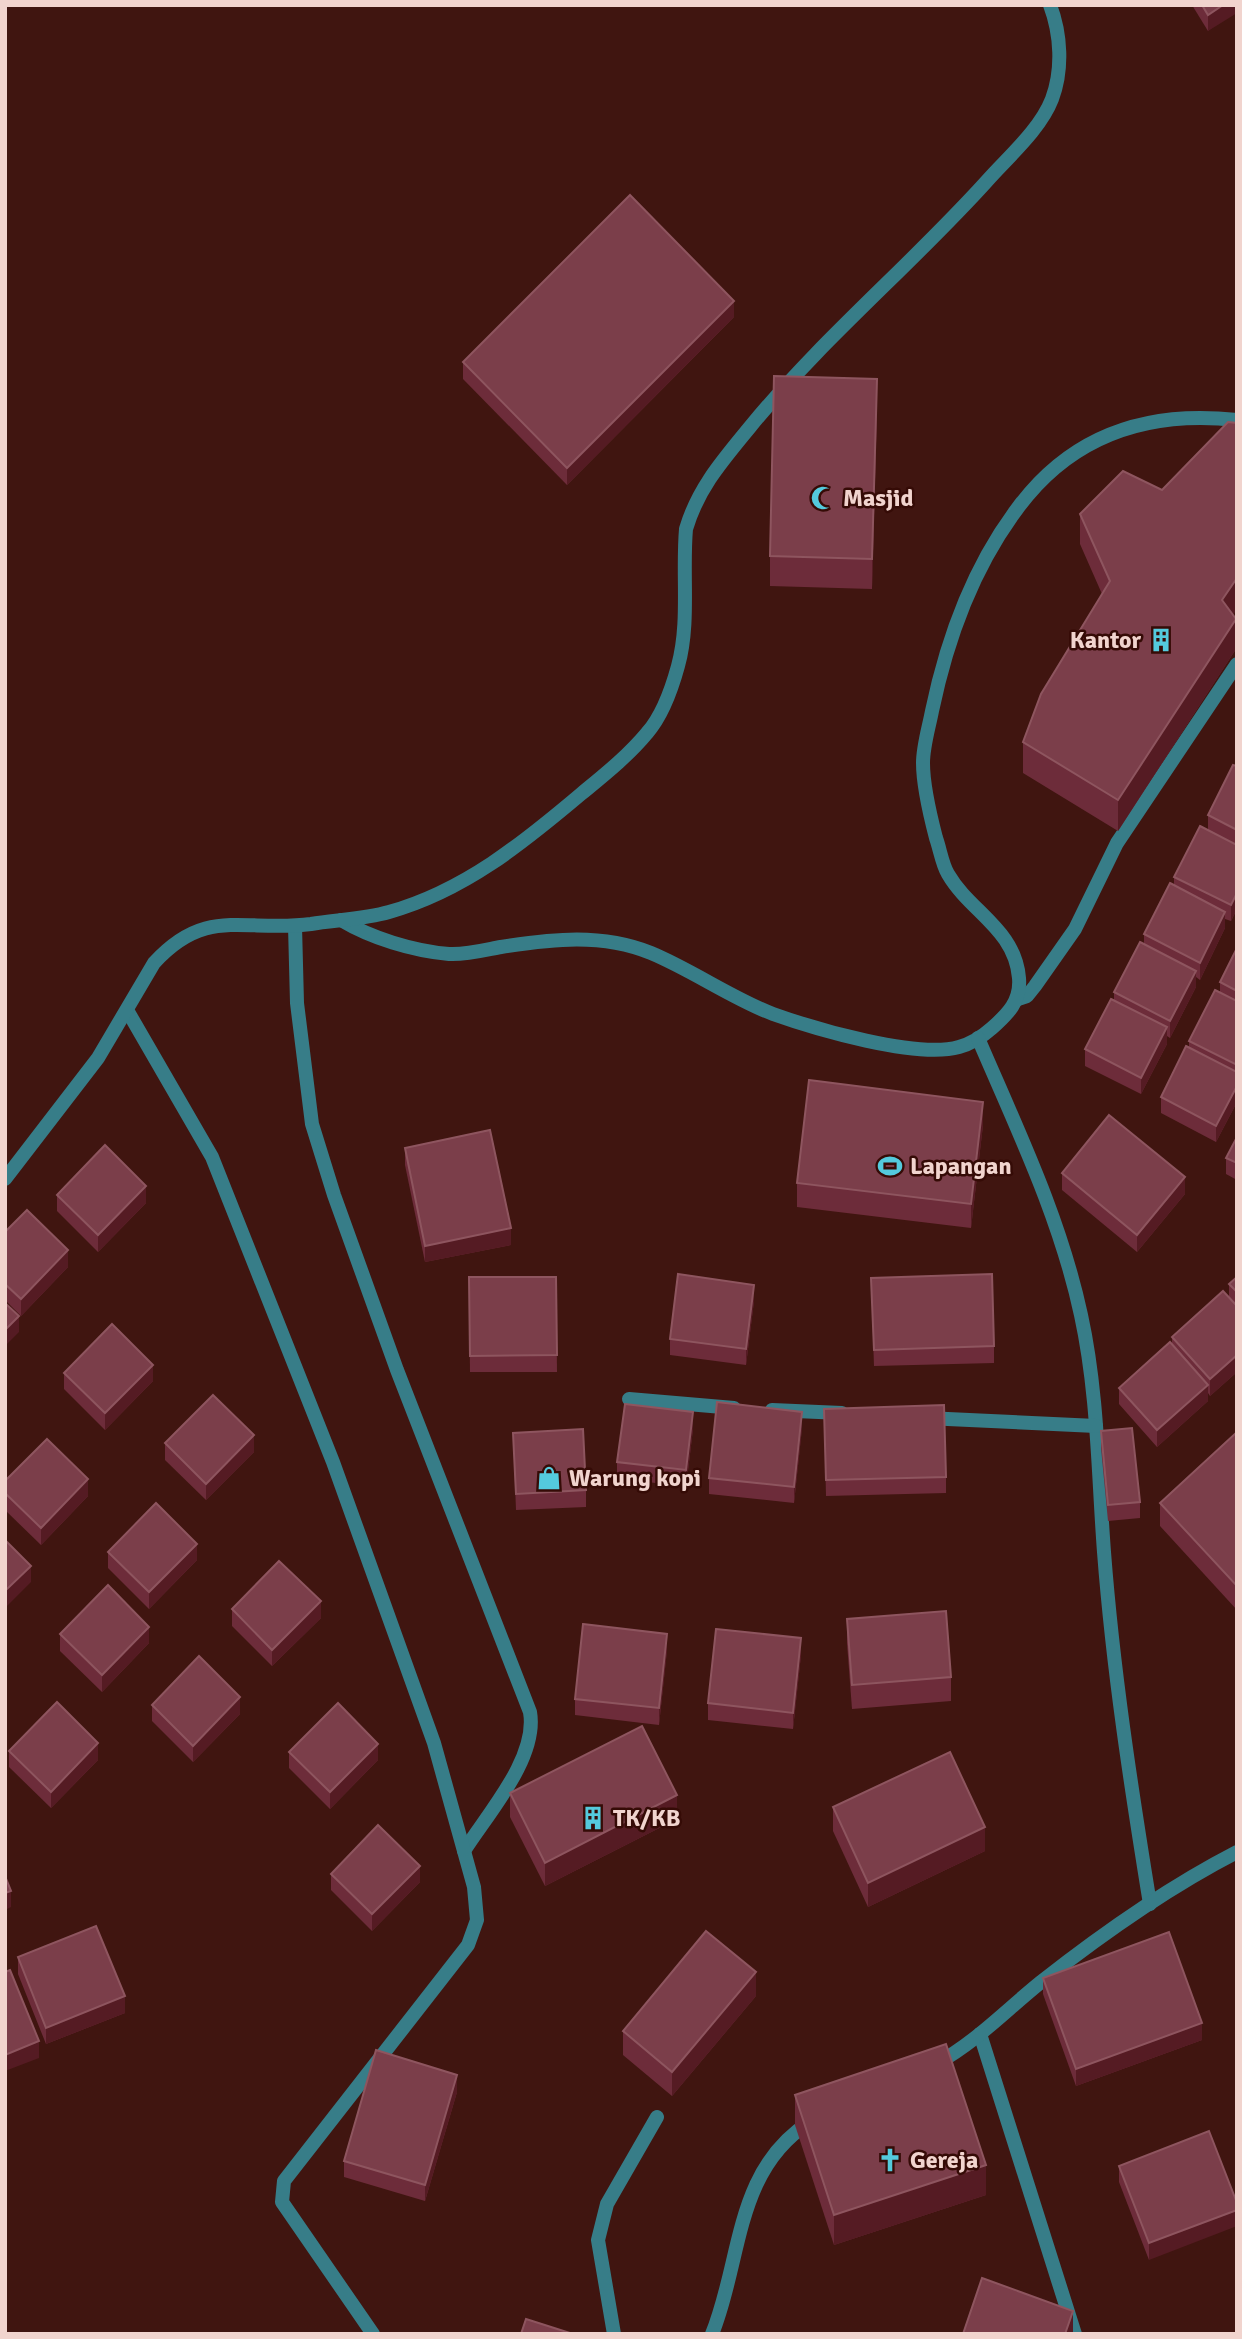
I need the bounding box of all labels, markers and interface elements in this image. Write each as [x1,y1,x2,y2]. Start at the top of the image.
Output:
place label: Masjid [843,483,914,513]
mosque icon: Masjid [809,484,837,512]
place label: Kantor [1070,625,1141,655]
building icon: Kantor [1147,626,1175,654]
place label: Lapangan [910,1151,1012,1181]
sports icon: Lapangan [876,1152,904,1180]
place label: Warung kopi [569,1463,701,1493]
shop icon: Warung kopi [535,1464,563,1492]
place label: TK/KB [613,1803,681,1833]
building icon: TK/KB [579,1804,607,1832]
place label: Gereja [910,2145,978,2175]
church icon: Gereja [876,2146,904,2174]

